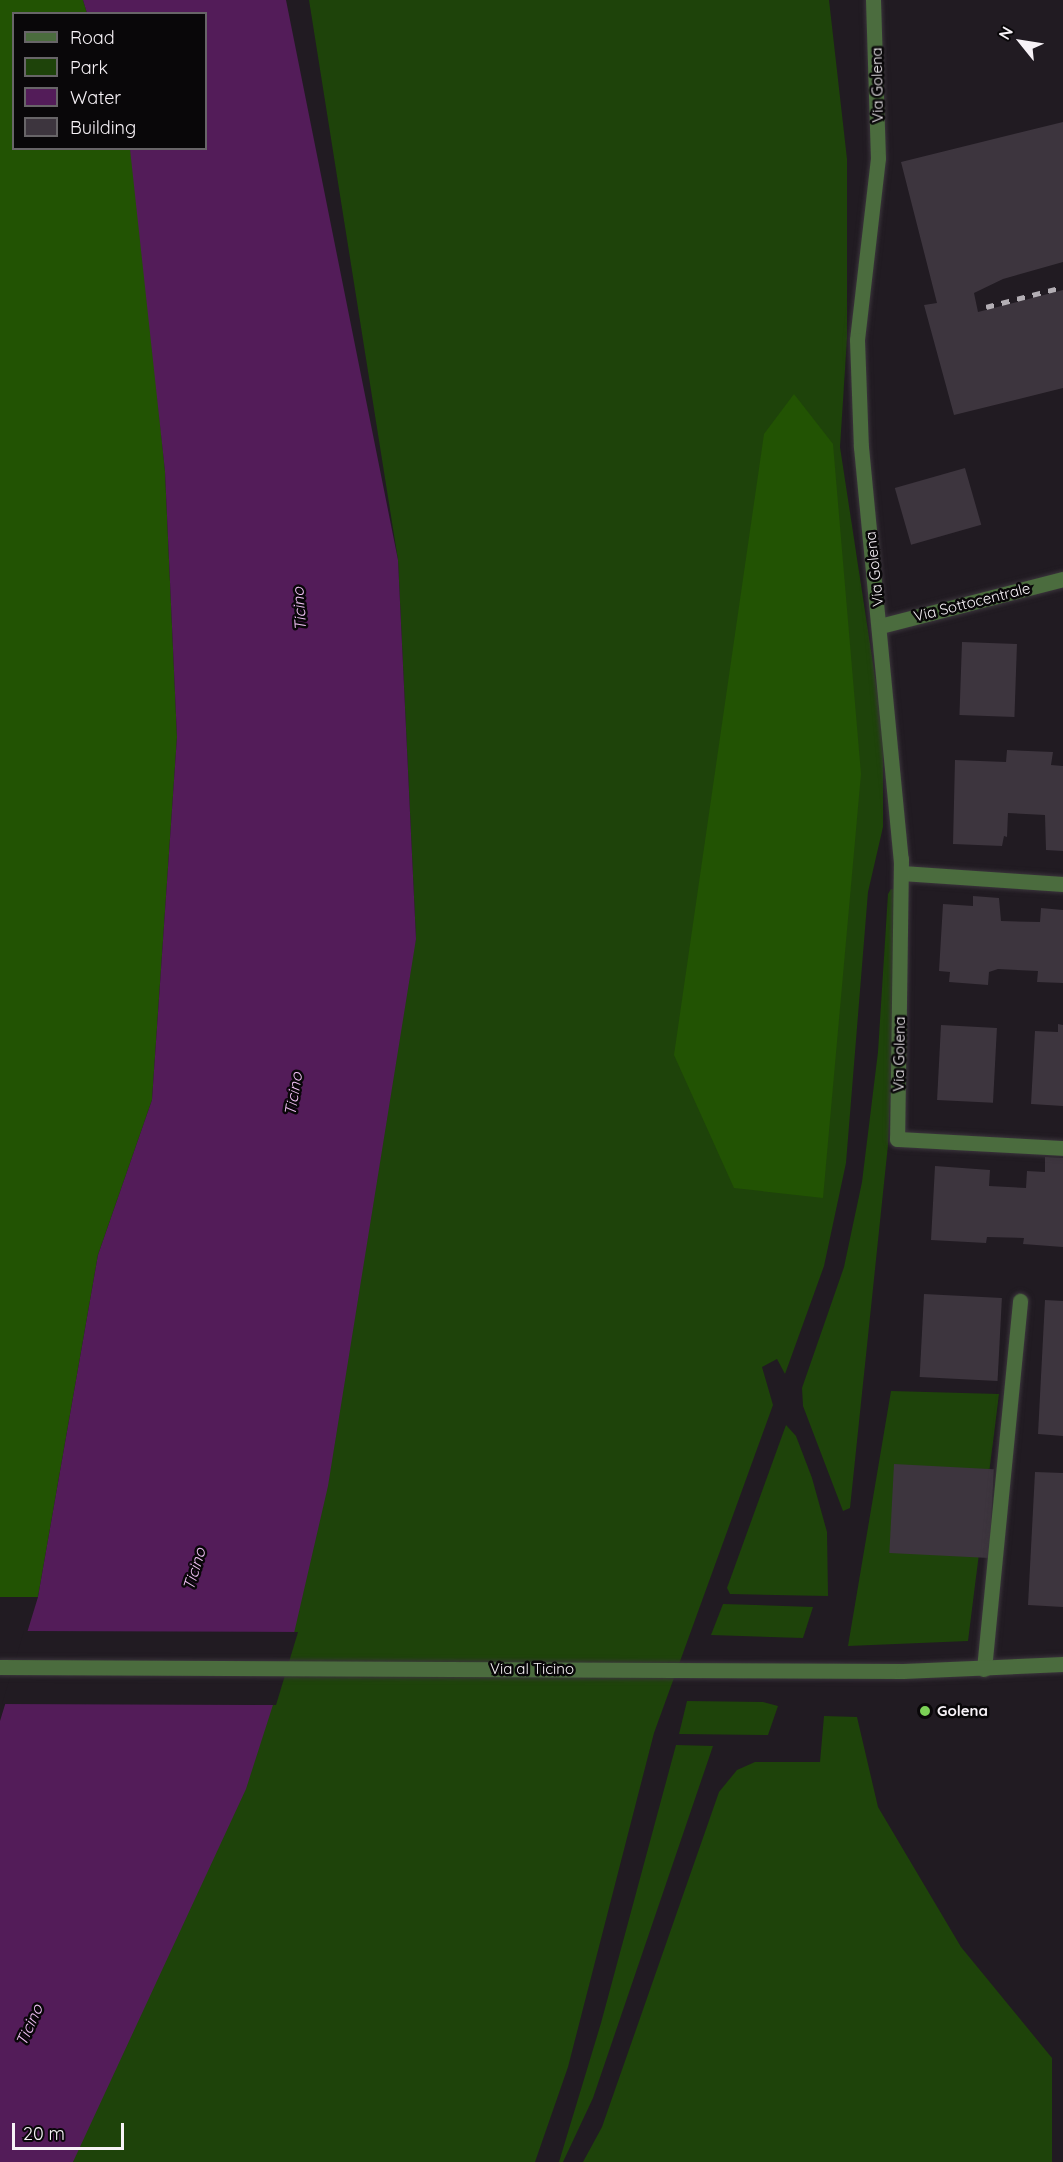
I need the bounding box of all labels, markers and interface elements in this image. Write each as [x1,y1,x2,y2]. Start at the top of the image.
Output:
legend [12,12,207,150]
north arrow [991,12,1051,72]
text: N [994,23,1017,43]
text: Road [70,26,115,49]
street label: Via Golena [867,47,887,123]
text: Park [70,56,108,79]
text: Water [70,86,121,109]
text: Building [70,116,136,139]
street label: Via Golena [861,531,887,607]
street label: Via Sottocentrale [912,579,1032,625]
water label: Ticino [288,587,310,631]
street label: Via Golena [889,1016,909,1092]
water label: Ticino [280,1071,306,1117]
water label: Ticino [178,1545,210,1593]
street label: Via al Ticino [490,1660,574,1678]
place label: Golena [937,1702,988,1720]
marker: Golena [918,1704,932,1718]
water label: Ticino [11,2001,47,2049]
scale bar [15,2111,128,2149]
text: 20 m [23,2122,65,2145]

